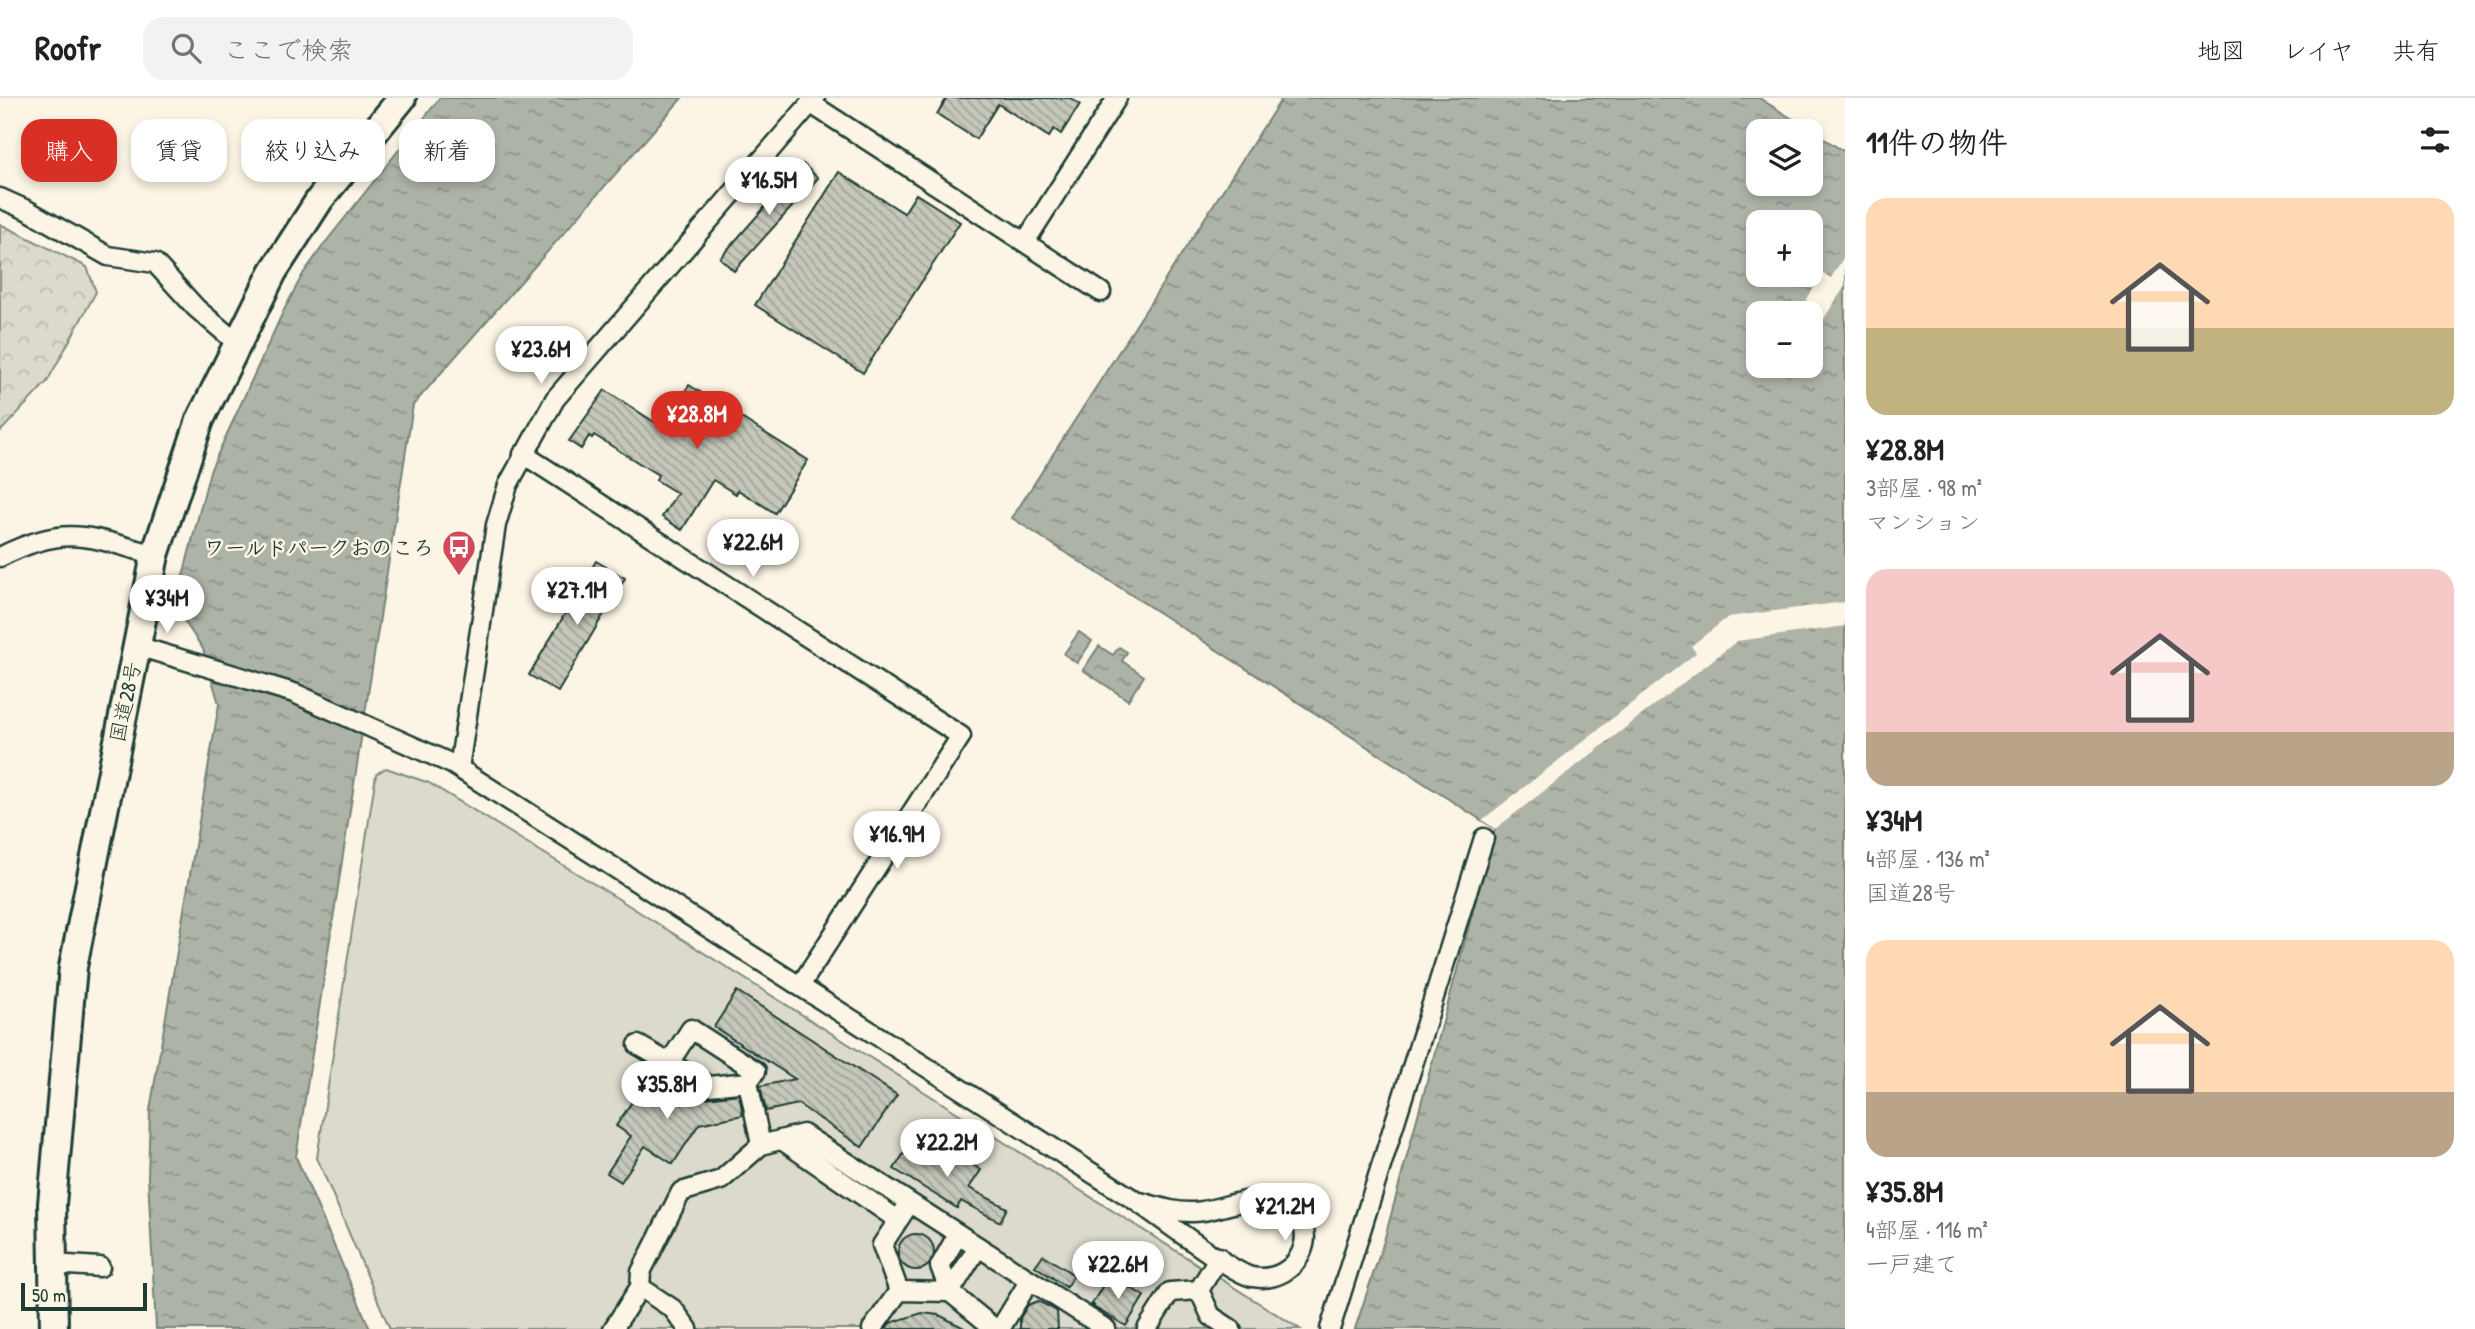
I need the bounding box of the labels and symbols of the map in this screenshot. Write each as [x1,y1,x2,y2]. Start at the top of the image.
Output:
pin: ¥16.5M [712,158,826,217]
pin: ¥23.6M [484,327,598,386]
pin: ¥28.8M [640,392,754,451]
pin: ¥22.6M [696,519,810,579]
bus stop icon: ワールドパークおのころ [440,528,478,577]
place label: ワールドパークおのころ [204,533,434,562]
pin: ¥27.1M [520,568,634,627]
pin: ¥34M [126,575,208,635]
street label: 国道28号 [102,659,148,745]
pin: ¥16.9M [840,812,954,871]
pin: ¥35.8M [610,1062,724,1121]
pin: ¥22.2M [890,1119,1004,1179]
pin: ¥21.2M [1228,1184,1342,1243]
pin: ¥22.6M [1061,1242,1175,1301]
scale bar [21,1280,147,1312]

